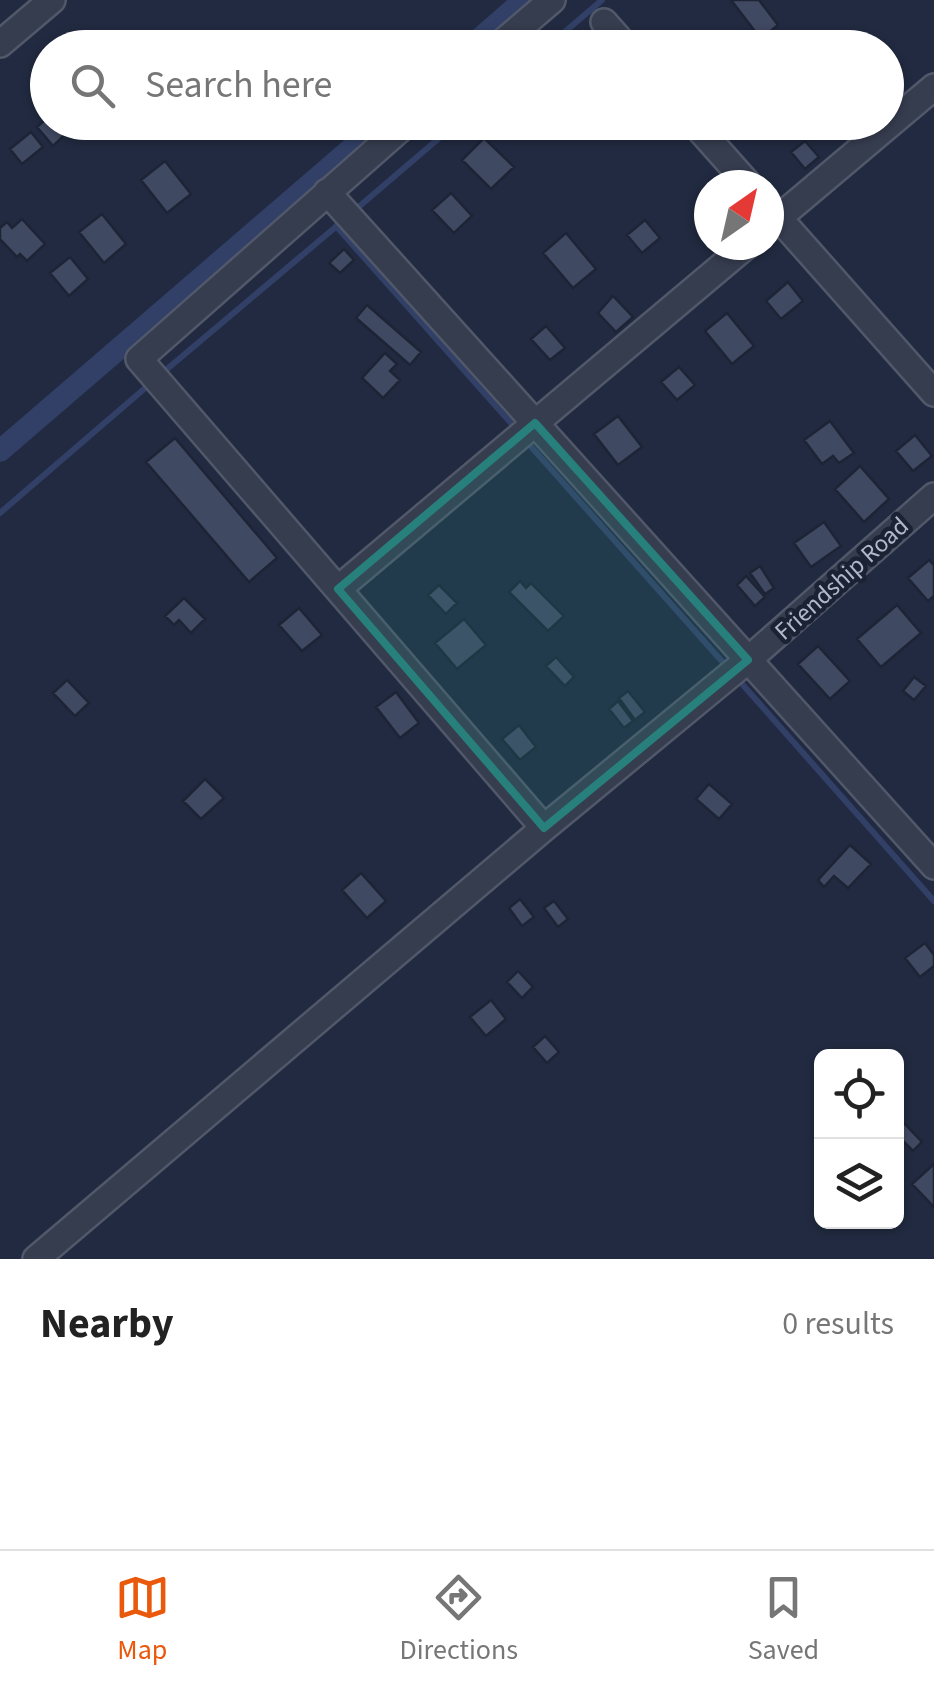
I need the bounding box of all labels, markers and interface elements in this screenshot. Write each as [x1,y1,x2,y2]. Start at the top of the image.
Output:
search box [30,30,904,140]
icon: search [65,58,120,113]
text: Search here [145,58,332,112]
north arrow [694,170,784,260]
street label: Friendship Road [767,509,917,649]
map controls [814,1049,904,1229]
button: locate [814,1049,904,1139]
button: layers [814,1139,904,1229]
text: Nearby [40,1294,174,1354]
text: 0 results [782,1301,894,1347]
tab: Map [115,1570,170,1670]
tab: Directions [400,1570,518,1670]
tab: Saved [748,1570,819,1670]

